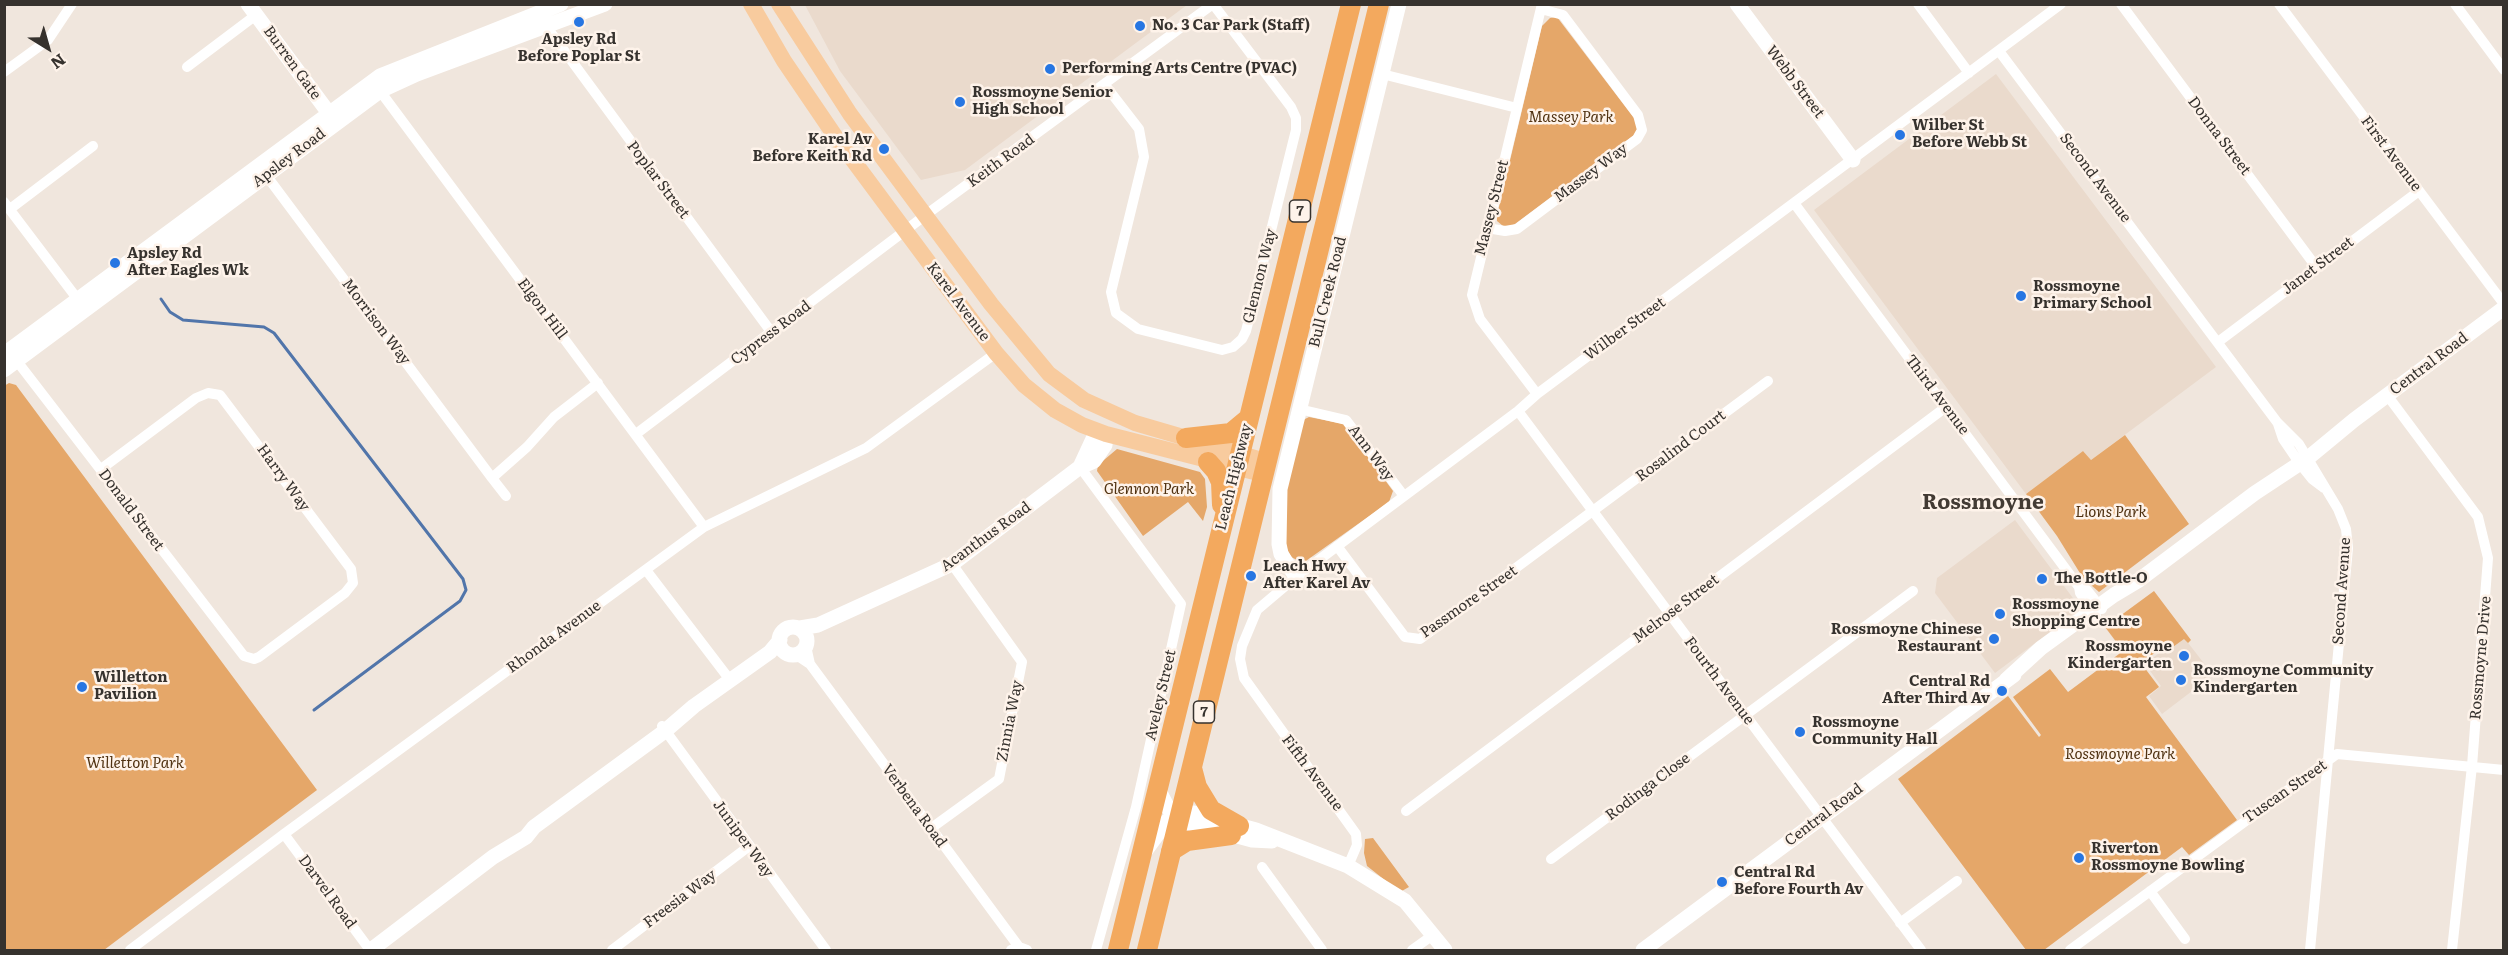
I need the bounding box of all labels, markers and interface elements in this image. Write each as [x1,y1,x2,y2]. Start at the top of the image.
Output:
marker: Apsley Rd Before Poplar St [572,15,586,29]
place label: No. 3 Car Park (Staff) [1152,17,1310,35]
north arrow [18,18,78,78]
marker: No. 3 Car Park (Staff) [1133,19,1147,33]
street label: Burren Gate [259,23,325,103]
place label: Apsley Rd Before Poplar St [517,31,641,66]
street label: Webb Street [1762,42,1828,122]
text: N [46,49,71,76]
place label: Performing Arts Centre (PVAC) [1062,60,1297,78]
marker: Performing Arts Centre (PVAC) [1043,62,1057,76]
place label: Rossmoyne Senior High School [972,84,1113,119]
street label: Donna Street [2184,93,2254,179]
marker: Rossmoyne Senior High School [953,95,967,109]
park label: Massey Park [1528,109,1614,127]
street label: First Avenue [2357,113,2425,195]
place label: Wilber St Before Webb St [1912,117,2027,152]
street label: Apsley Road [249,125,329,191]
marker: Wilber St Before Webb St [1893,128,1907,142]
street label: Second Avenue [2055,130,2135,226]
place label: Karel Av Before Keith Rd [752,131,872,166]
street label: Keith Road [964,131,1038,191]
street label: Poplar Street [623,138,693,222]
street label: Massey Way [1551,139,1631,207]
marker: Karel Av Before Keith Rd [877,142,891,156]
street label: Massey Street [1471,158,1513,258]
road number: 7 [1290,200,1310,222]
street label: Glennon Way [1240,227,1280,325]
street label: Janet Street [2279,233,2357,299]
street label: Bull Creek Road [1306,235,1350,349]
place label: Apsley Rd After Eagles Wk [127,245,249,280]
marker: Apsley Rd After Eagles Wk [108,256,122,270]
street label: Karel Avenue [922,259,994,345]
street label: Morrison Way [338,275,414,369]
street label: Elgon Hill [513,275,571,343]
place label: Rossmoyne Primary School [2033,278,2152,313]
marker: Rossmoyne Primary School [2014,289,2028,303]
street label: Wilber Street [1581,294,1669,364]
street label: Cypress Road [727,297,815,369]
street label: Central Road [2386,329,2472,399]
street label: Third Avenue [1901,352,1973,438]
street label: Rosalind Court [1633,406,1729,486]
street label: Ann Way [1344,421,1398,485]
street label: Leach Highway [1212,422,1256,532]
street label: Harry Way [253,441,313,515]
street label: Donald Street [94,465,168,555]
park label: Glennon Park [1104,481,1194,499]
district label: Rossmoyne [1922,490,2044,516]
street label: Acanthus Road [937,498,1035,576]
park label: Lions Park [2075,504,2147,522]
street label: Second Avenue [2329,537,2355,645]
place label: Leach Hwy After Karel Av [1263,558,1370,593]
street label: Passmore Street [1417,562,1521,642]
marker: Leach Hwy After Karel Av [1244,569,1258,583]
place label: The Bottle-O [2054,570,2148,588]
street label: Melrose Street [1629,571,1723,647]
marker: The Bottle-O [2035,572,2049,586]
street label: Rossmoyne Drive [2467,595,2495,721]
place label: Rossmoyne Shopping Centre [2012,596,2140,631]
street label: Rhonda Avenue [503,597,605,677]
marker: Rossmoyne Shopping Centre [1993,607,2007,621]
place label: Rossmoyne Chinese Restaurant [1831,621,1982,656]
marker: Rossmoyne Chinese Restaurant [1987,632,2001,646]
street label: Fourth Avenue [1680,633,1758,729]
place label: Rossmoyne Kindergarten [2067,638,2172,673]
street label: Aveley Street [1142,648,1180,742]
marker: Rossmoyne Kindergarten [2177,649,2191,663]
place label: Rossmoyne Community Kindergarten [2193,662,2374,697]
place label: Willetton Pavilion [94,669,168,704]
place label: Central Rd After Third Av [1882,673,1990,708]
marker: Rossmoyne Community Kindergarten [2174,673,2188,687]
street label: Zinnia Way [993,679,1027,763]
marker: Willetton Pavilion [75,680,89,694]
marker: Central Rd After Third Av [1995,684,2009,698]
road number: 7 [1194,701,1214,723]
place label: Rossmoyne Community Hall [1812,714,1938,749]
marker: Rossmoyne Community Hall [1793,725,1807,739]
street label: Fifth Avenue [1277,731,1347,815]
park label: Rossmoyne Park [2065,746,2175,764]
street label: Rodinga Close [1602,749,1694,825]
park label: Willetton Park [86,755,184,773]
street label: Tuscan Street [2240,756,2330,828]
street label: Verbena Road [878,761,950,851]
street label: Central Road [1781,780,1867,850]
street label: Juniper Way [709,797,777,881]
place label: Riverton Rossmoyne Bowling [2091,840,2244,875]
marker: Riverton Rossmoyne Bowling [2072,851,2086,865]
street label: Darvel Road [294,852,360,932]
place label: Central Rd Before Fourth Av [1734,864,1863,899]
street label: Freesia Way [640,866,720,932]
marker: Central Rd Before Fourth Av [1715,875,1729,889]

